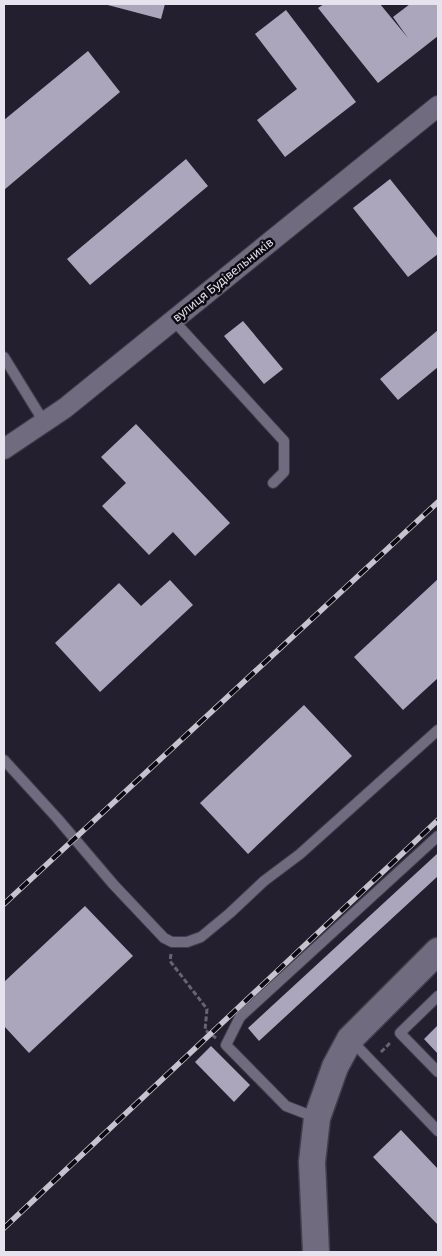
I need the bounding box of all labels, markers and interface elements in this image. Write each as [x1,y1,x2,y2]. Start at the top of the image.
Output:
street label: вулиця Будівельників [169,233,277,326]

